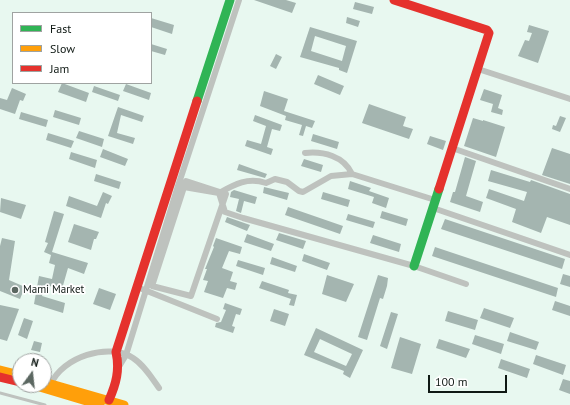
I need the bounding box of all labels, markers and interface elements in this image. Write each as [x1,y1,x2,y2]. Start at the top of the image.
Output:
legend [12,12,152,84]
text: Fast [50,21,71,36]
text: Slow [50,41,75,56]
text: Jam [50,61,69,76]
place label: Mami Market [23,283,84,297]
marker: Mami Market [10,285,20,295]
north arrow [12,353,52,393]
text: N [30,355,40,370]
scale bar [430,367,509,393]
text: 100 m [435,374,468,389]

